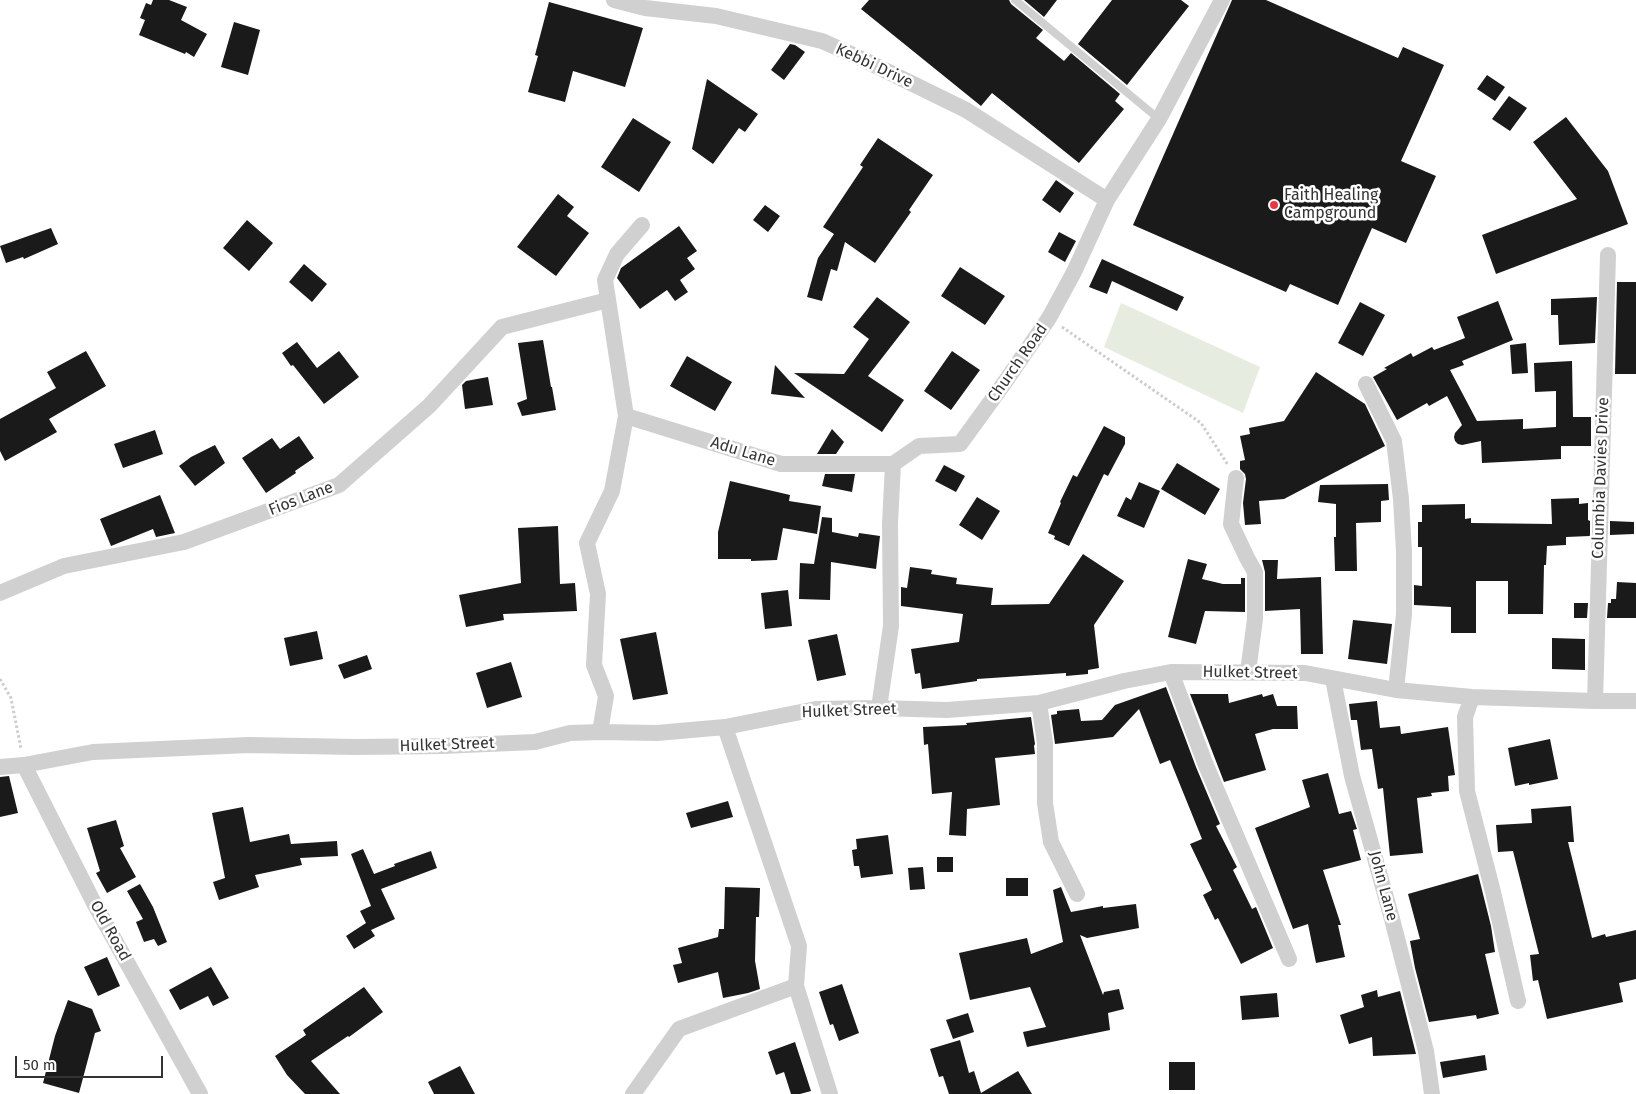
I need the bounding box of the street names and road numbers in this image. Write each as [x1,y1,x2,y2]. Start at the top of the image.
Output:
street label: Kebbi Drive [832,40,916,92]
street label: Church Road [984,320,1052,406]
street label: Columbia Davies Drive [1589,397,1613,559]
street label: Adu Lane [708,433,778,471]
street label: Fios Lane [266,478,336,520]
street label: Hulket Street [1202,663,1298,683]
street label: Hulket Street [801,700,897,722]
street label: Hulket Street [399,734,495,756]
street label: John Lane [1364,849,1402,923]
street label: Old Road [86,897,134,965]

